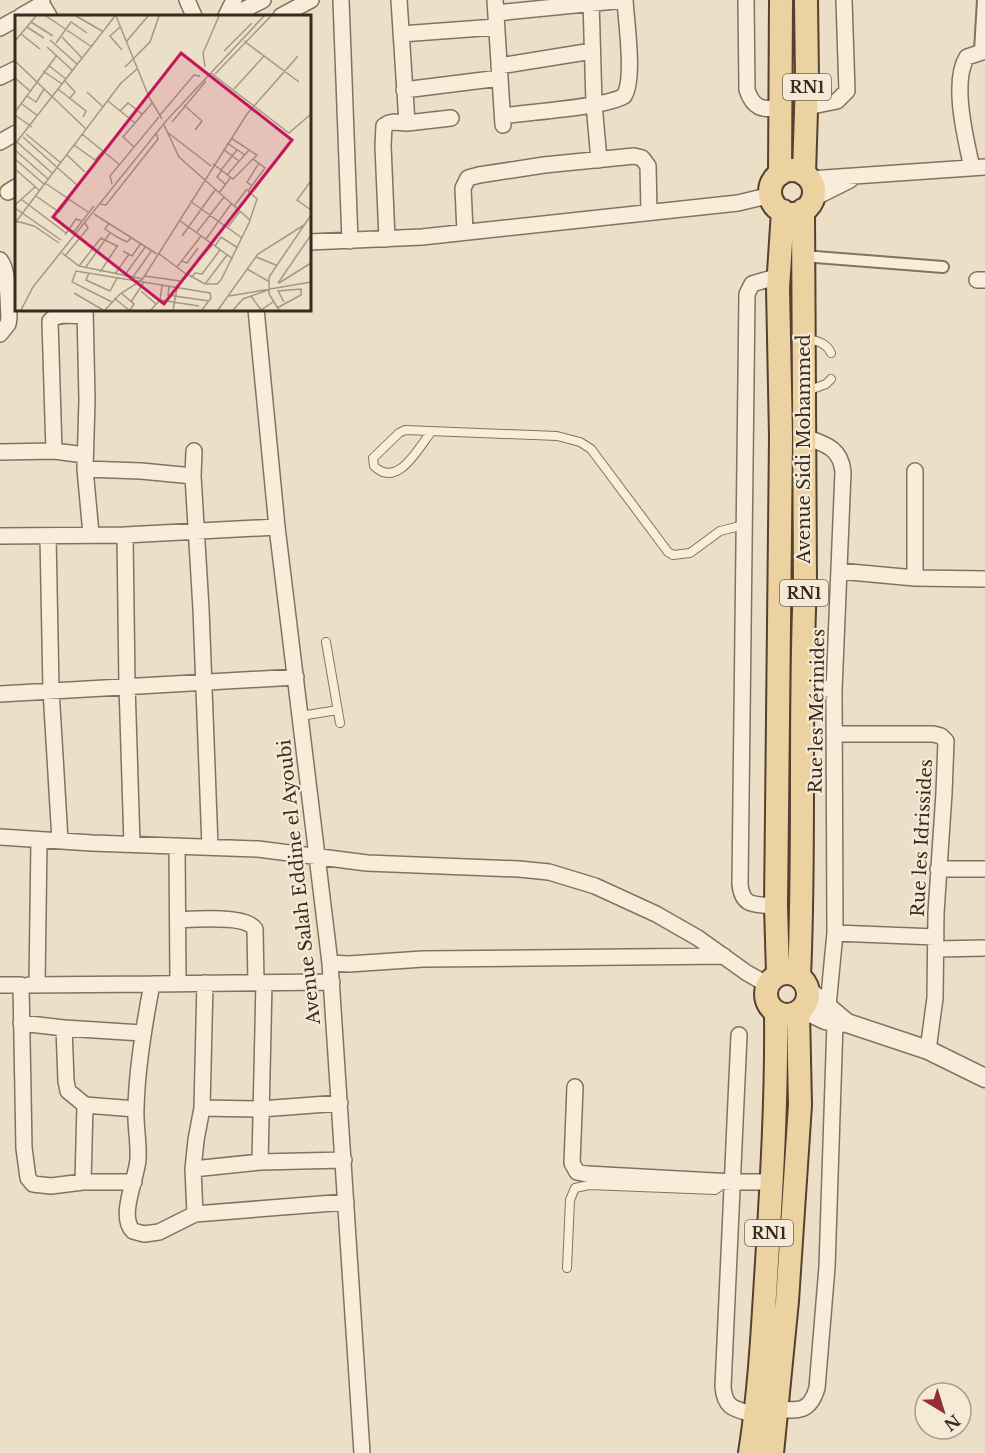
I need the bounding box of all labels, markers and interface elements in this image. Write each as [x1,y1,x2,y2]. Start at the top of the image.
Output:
inset map [15,15,310,310]
road number: RN1 [783,74,831,100]
street label: Avenue Sidi Mohammed [793,334,815,565]
road number: RN1 [780,580,828,606]
street label: Rue les Mérinides [805,629,829,793]
street label: Avenue Salah Eddine el Ayoubi [273,738,325,1027]
street label: Rue les Idrissides [907,758,937,918]
road number: RN1 [745,1220,793,1246]
north arrow [913,1381,973,1441]
text: N [940,1410,964,1435]

